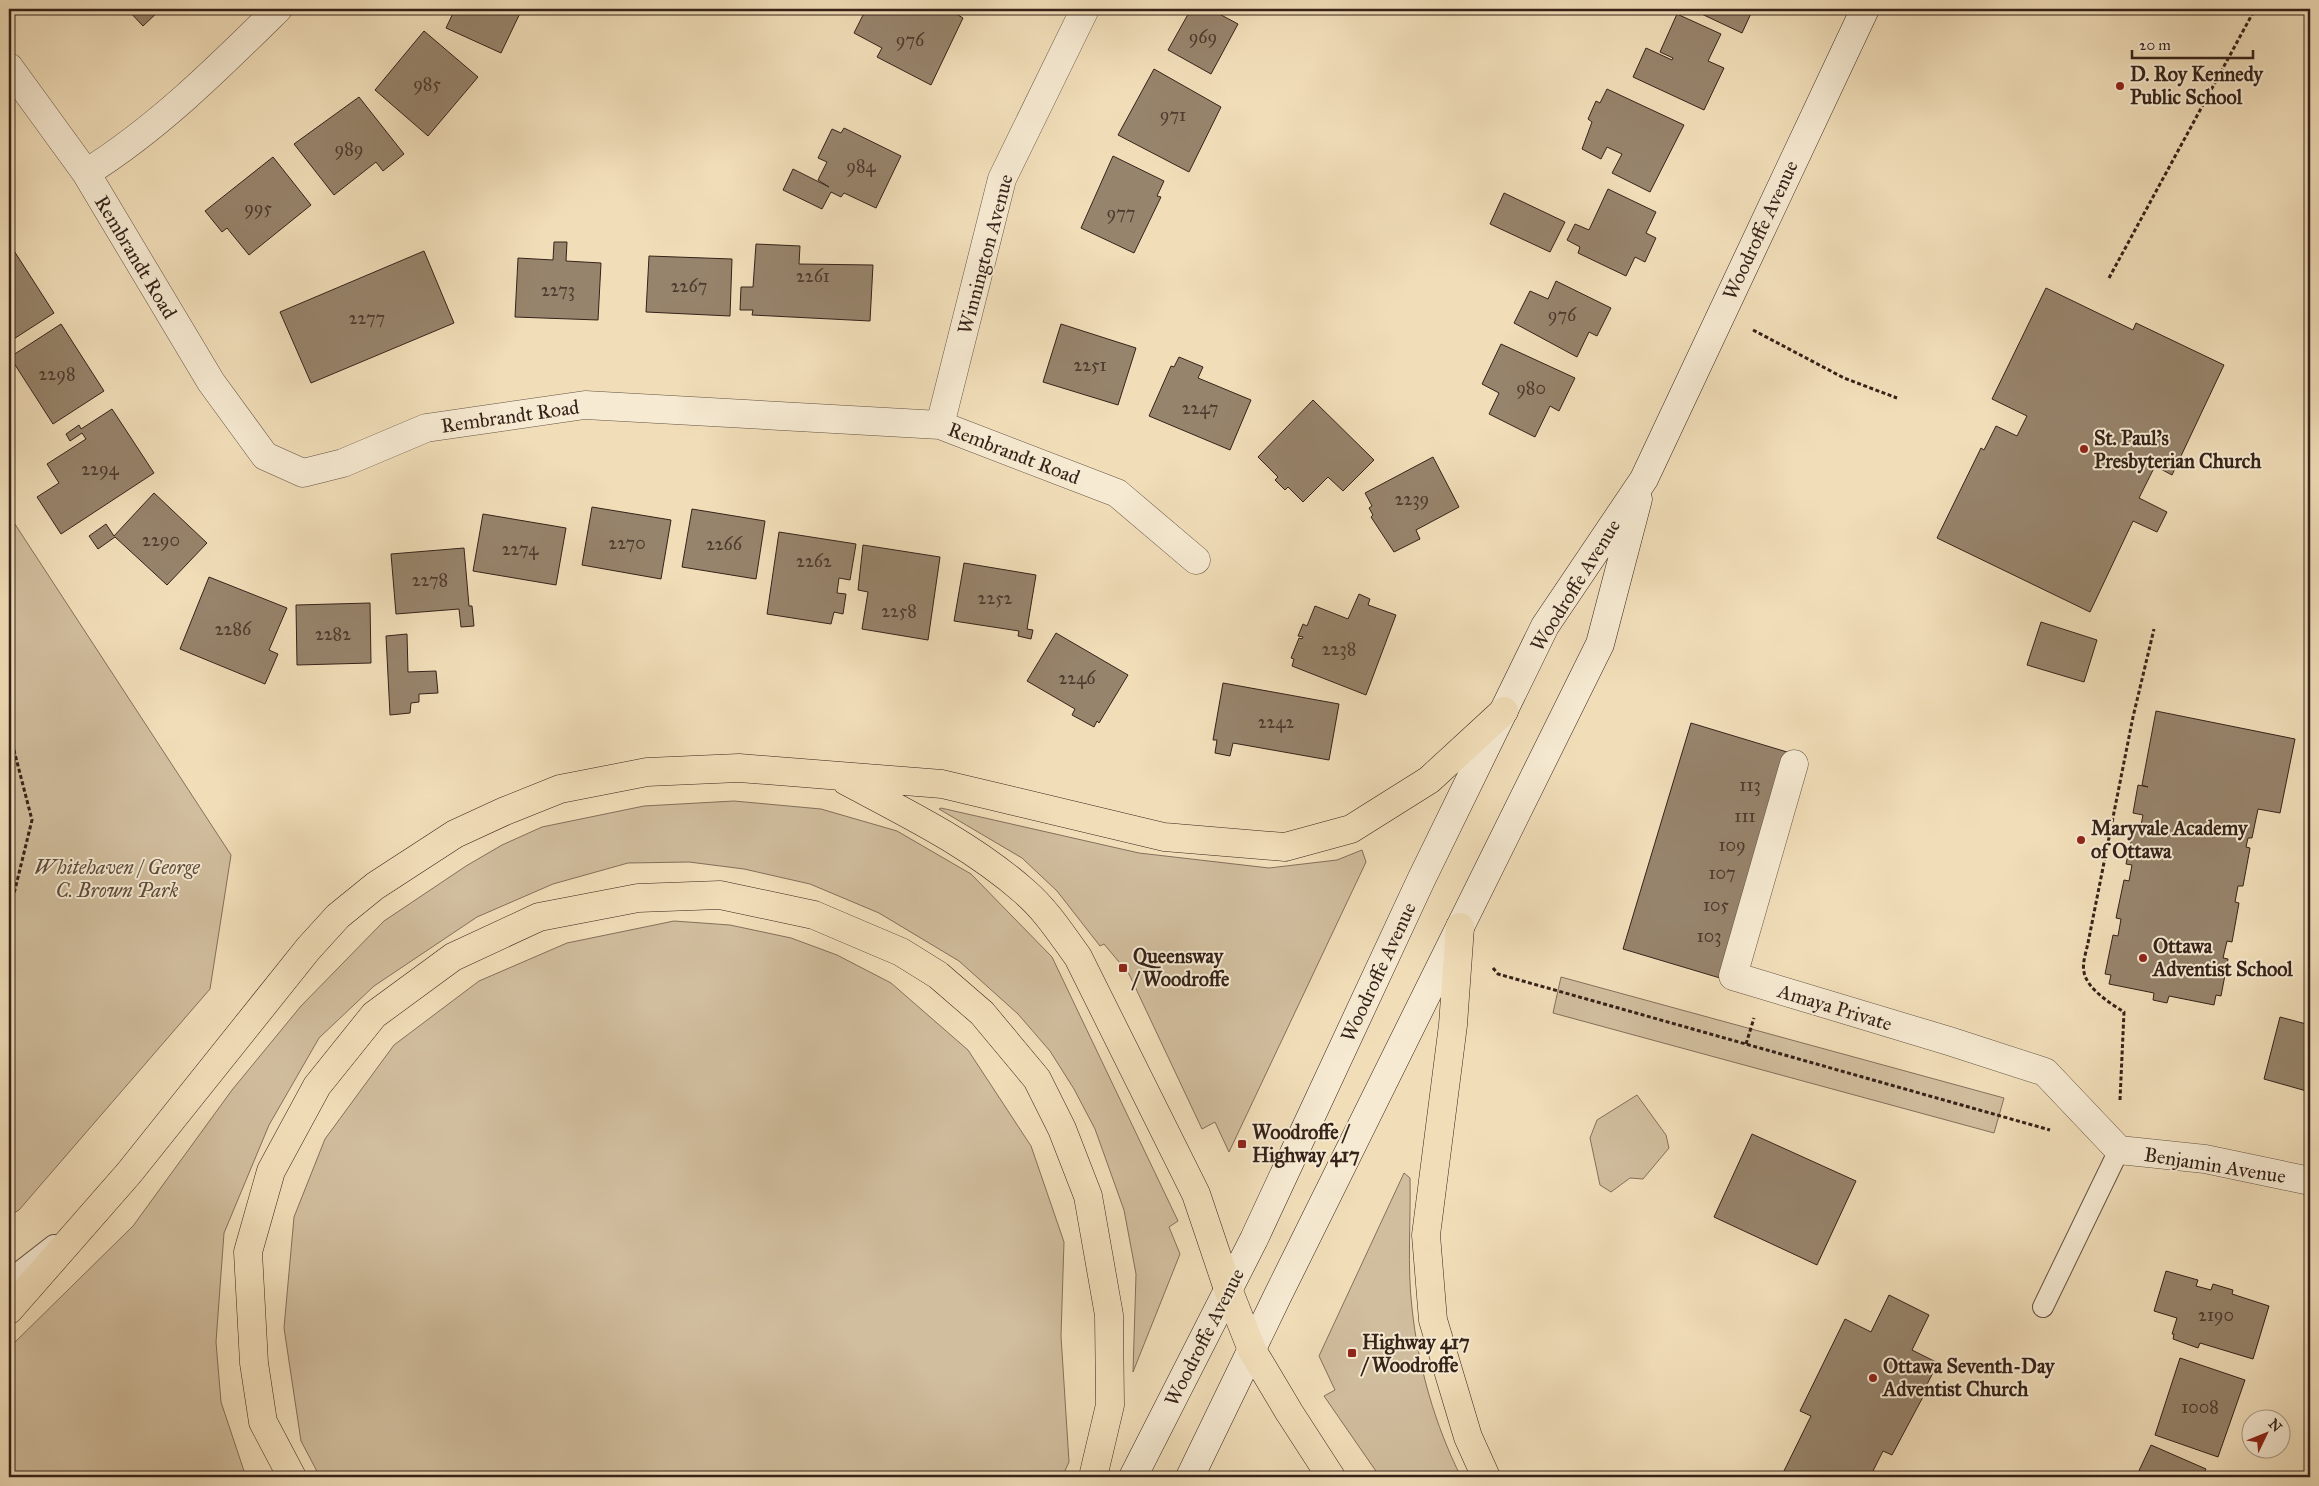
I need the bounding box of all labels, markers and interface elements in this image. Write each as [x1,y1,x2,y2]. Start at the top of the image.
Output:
house number: 969 [1189,26,1217,48]
scale bar [2132,28,2253,60]
house number: 976 [896,29,925,51]
text: 20 m [2139,36,2171,54]
place label: D. Roy Kennedy Public School [2130,62,2265,109]
house number: 985 [413,73,441,95]
marker: D. Roy Kennedy Public School [2114,80,2126,92]
house number: 971 [1160,104,1186,126]
house number: 989 [335,138,363,160]
house number: 984 [846,155,877,177]
street label: Woodroffe Avenue [1717,157,1803,303]
street label: Winnington Avenue [952,172,1019,337]
street label: Rembrandt Road [90,191,182,323]
house number: 995 [244,197,272,219]
house number: 977 [1107,202,1135,224]
house number: 2261 [796,265,830,287]
house number: 2267 [671,275,707,297]
house number: 2273 [541,279,575,301]
house number: 976 [1548,304,1577,326]
house number: 2277 [349,307,385,329]
house number: 2251 [1073,354,1107,376]
house number: 2298 [39,363,75,385]
house number: 980 [1516,377,1546,399]
street label: Rembrandt Road [439,394,581,438]
house number: 2247 [1182,397,1218,419]
street label: Rembrandt Road [945,417,1083,489]
place label: St. Paul’s Presbyterian Church [2094,426,2262,474]
marker: St. Paul’s Presbyterian Church [2078,443,2090,455]
house number: 2294 [81,458,120,480]
house number: 2239 [1395,488,1429,510]
street label: Woodroffe Avenue [1525,515,1625,655]
house number: 2290 [142,529,180,551]
house number: 2270 [608,532,646,554]
house number: 2266 [706,533,743,555]
house number: 2274 [502,538,539,560]
house number: 2262 [796,550,832,572]
house number: 2278 [412,569,448,591]
house number: 2252 [978,587,1013,609]
house number: 2258 [881,600,917,622]
house number: 2286 [215,618,252,640]
house number: 2282 [315,623,351,645]
house number: 2238 [1322,638,1356,660]
house number: 2246 [1059,667,1096,689]
house number: 2242 [1258,711,1294,733]
house number: 113 [1739,774,1761,796]
house number: 111 [1734,805,1756,827]
place label: Maryvale Academy of Ottawa [2091,816,2249,863]
house number: 109 [1718,834,1746,856]
marker: Maryvale Academy of Ottawa [2075,834,2087,846]
park label: Whitehaven / George C. Brown Park [34,855,200,902]
house number: 107 [1708,862,1736,884]
house number: 105 [1703,894,1730,916]
street label: Woodroffe Avenue [1335,899,1421,1045]
house number: 103 [1697,925,1721,947]
place label: Ottawa Adventist School [2151,934,2293,981]
place label: Queensway / Woodroffe [1131,944,1230,991]
marker: Ottawa Adventist School [2137,952,2149,964]
marker: Queensway / Woodroffe [1117,962,1129,974]
street label: Amaya Private [1774,978,1895,1036]
place label: Woodroffe / Highway 417 [1252,1120,1360,1168]
marker: Woodroffe / Highway 417 [1236,1138,1248,1150]
street label: Benjamin Avenue [2142,1142,2288,1188]
street label: Woodroffe Avenue [1159,1264,1249,1410]
house number: 2190 [2198,1304,2234,1326]
place label: Highway 417 / Woodroffe [1360,1330,1470,1377]
marker: Highway 417 / Woodroffe [1346,1347,1358,1359]
place label: Ottawa Seventh-Day Adventist Church [1881,1354,2056,1401]
marker: Ottawa Seventh-Day Adventist Church [1867,1372,1879,1384]
house number: 1008 [2181,1396,2219,1418]
north arrow [2242,1408,2292,1458]
text: N [2265,1415,2285,1436]

